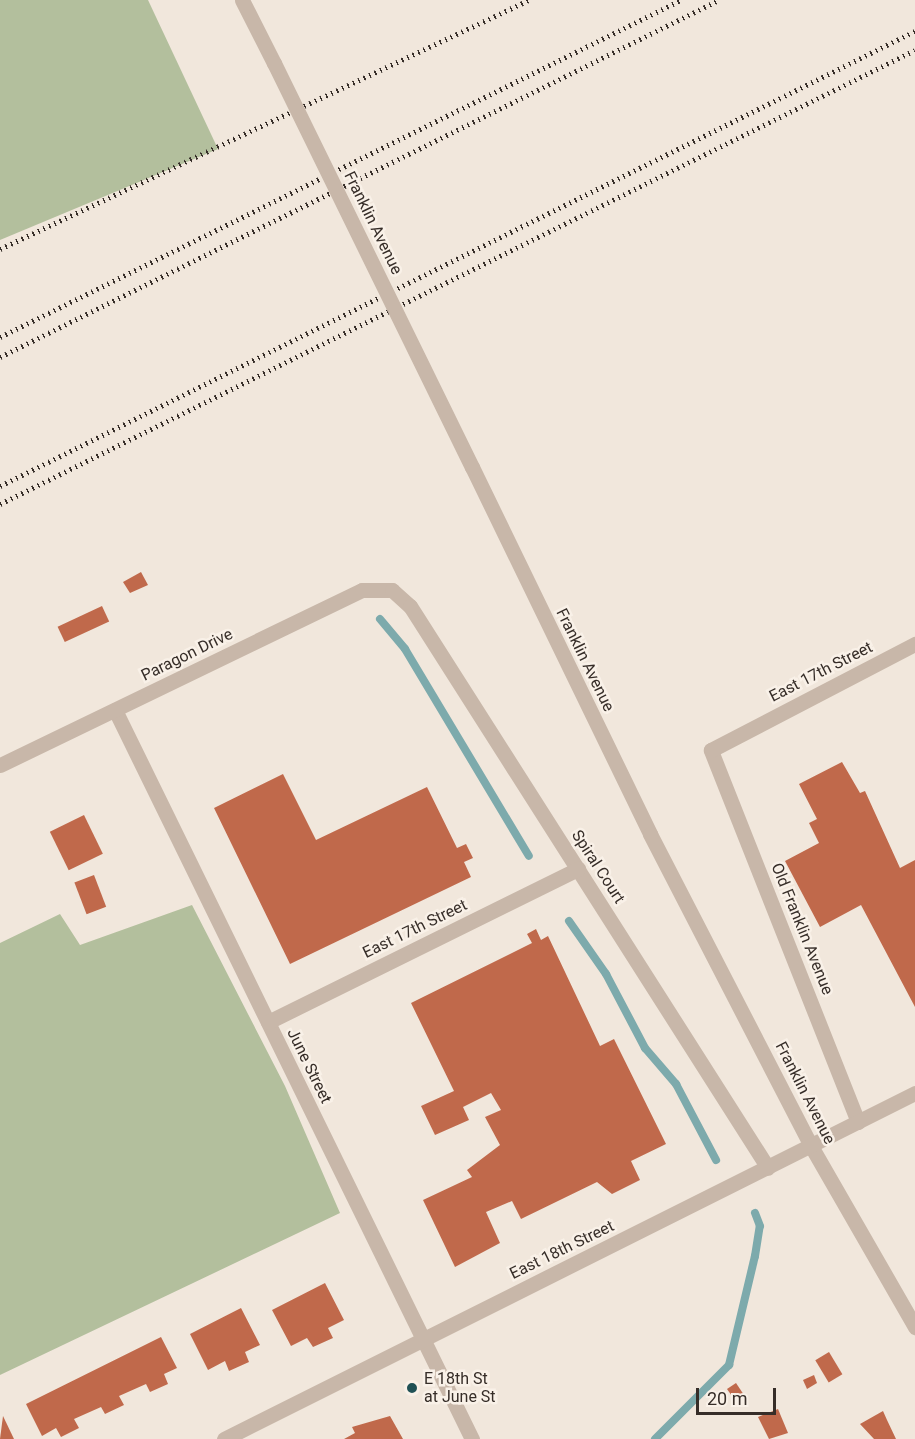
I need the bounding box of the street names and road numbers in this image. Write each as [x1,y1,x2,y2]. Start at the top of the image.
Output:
street label: Franklin Avenue [340,168,406,278]
street label: Franklin Avenue [552,605,618,715]
street label: Paragon Drive [138,625,236,685]
street label: East 17th Street [766,638,876,706]
street label: Spiral Court [567,827,629,907]
street label: Old Franklin Avenue [767,860,837,998]
street label: East 17th Street [360,896,470,962]
street label: June Street [283,1025,335,1107]
street label: Franklin Avenue [771,1039,839,1147]
street label: East 18th Street [507,1217,617,1283]

